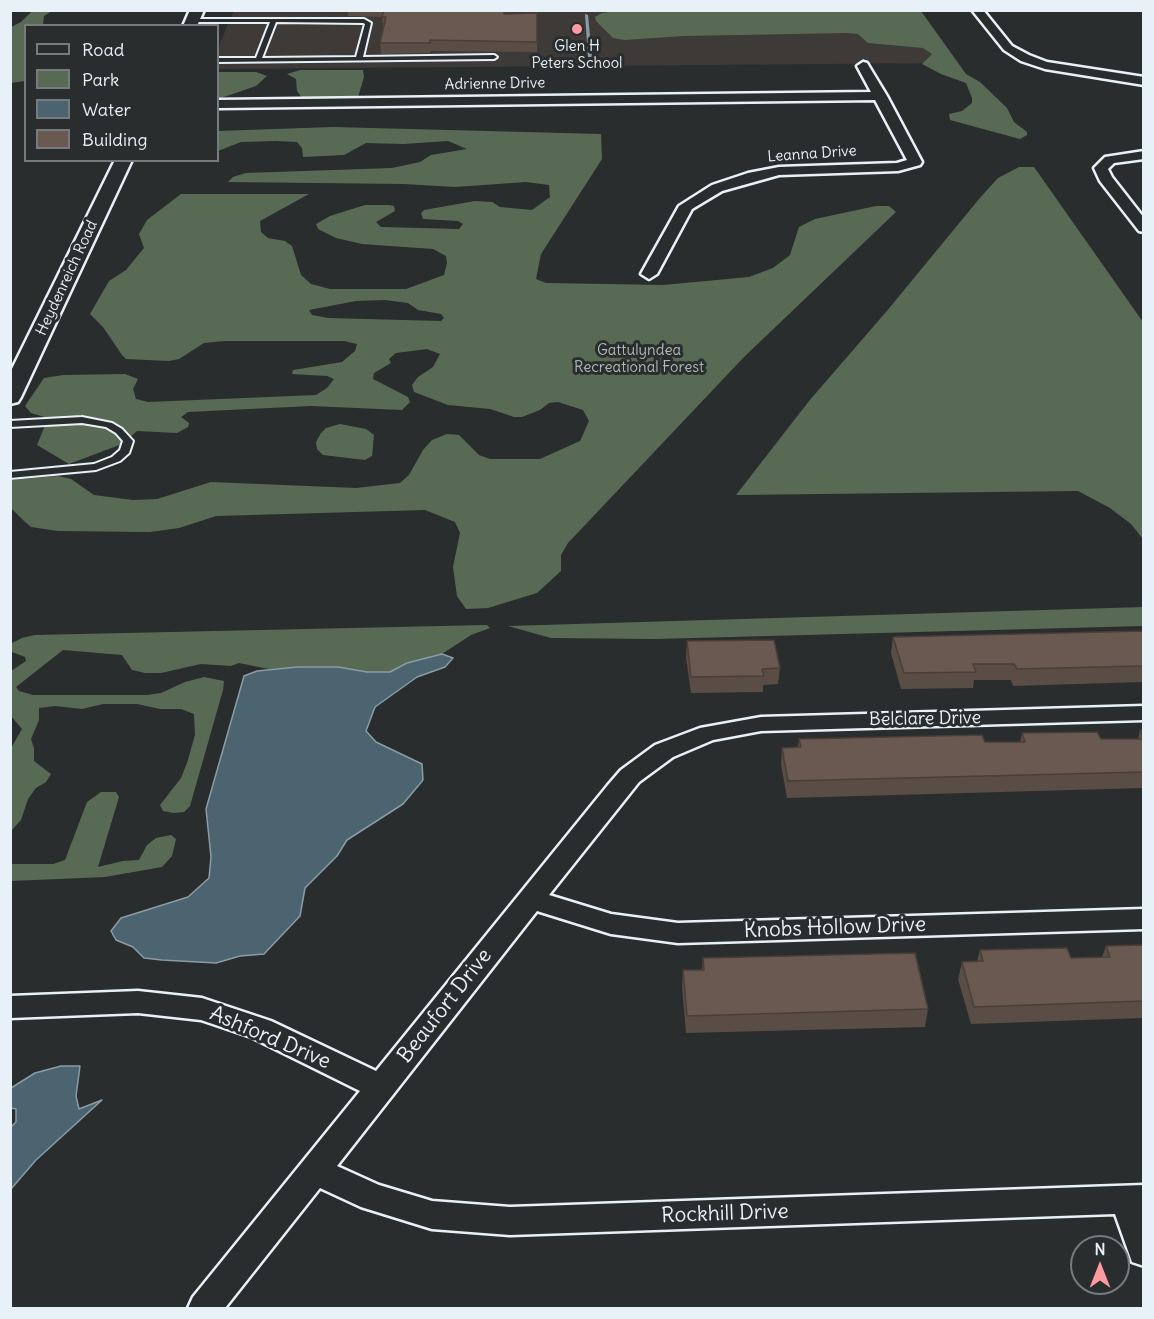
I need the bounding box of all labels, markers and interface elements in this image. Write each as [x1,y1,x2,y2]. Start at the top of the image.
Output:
marker: Glen H Peters School [570,22,584,36]
legend [24,24,219,162]
text: Road [82,38,124,61]
place label: Glen H Peters School [532,38,622,73]
text: Park [82,68,119,91]
street label: Adrienne Drive [445,74,545,94]
text: Water [82,98,131,121]
text: Building [82,128,147,151]
street label: Leanna Drive [767,142,857,166]
street label: Heydenreich Road [32,218,102,338]
park label: Gattulyndea Recreational Forest [574,342,704,377]
street label: Belclare Drive [869,707,981,731]
street label: Knobs Hollow Drive [743,912,927,944]
street label: Beaufort Drive [393,944,497,1068]
street label: Ashford Drive [206,1001,334,1075]
street label: Rockhill Drive [661,1199,789,1229]
north arrow [1070,1235,1130,1295]
text: N [1094,1239,1106,1259]

